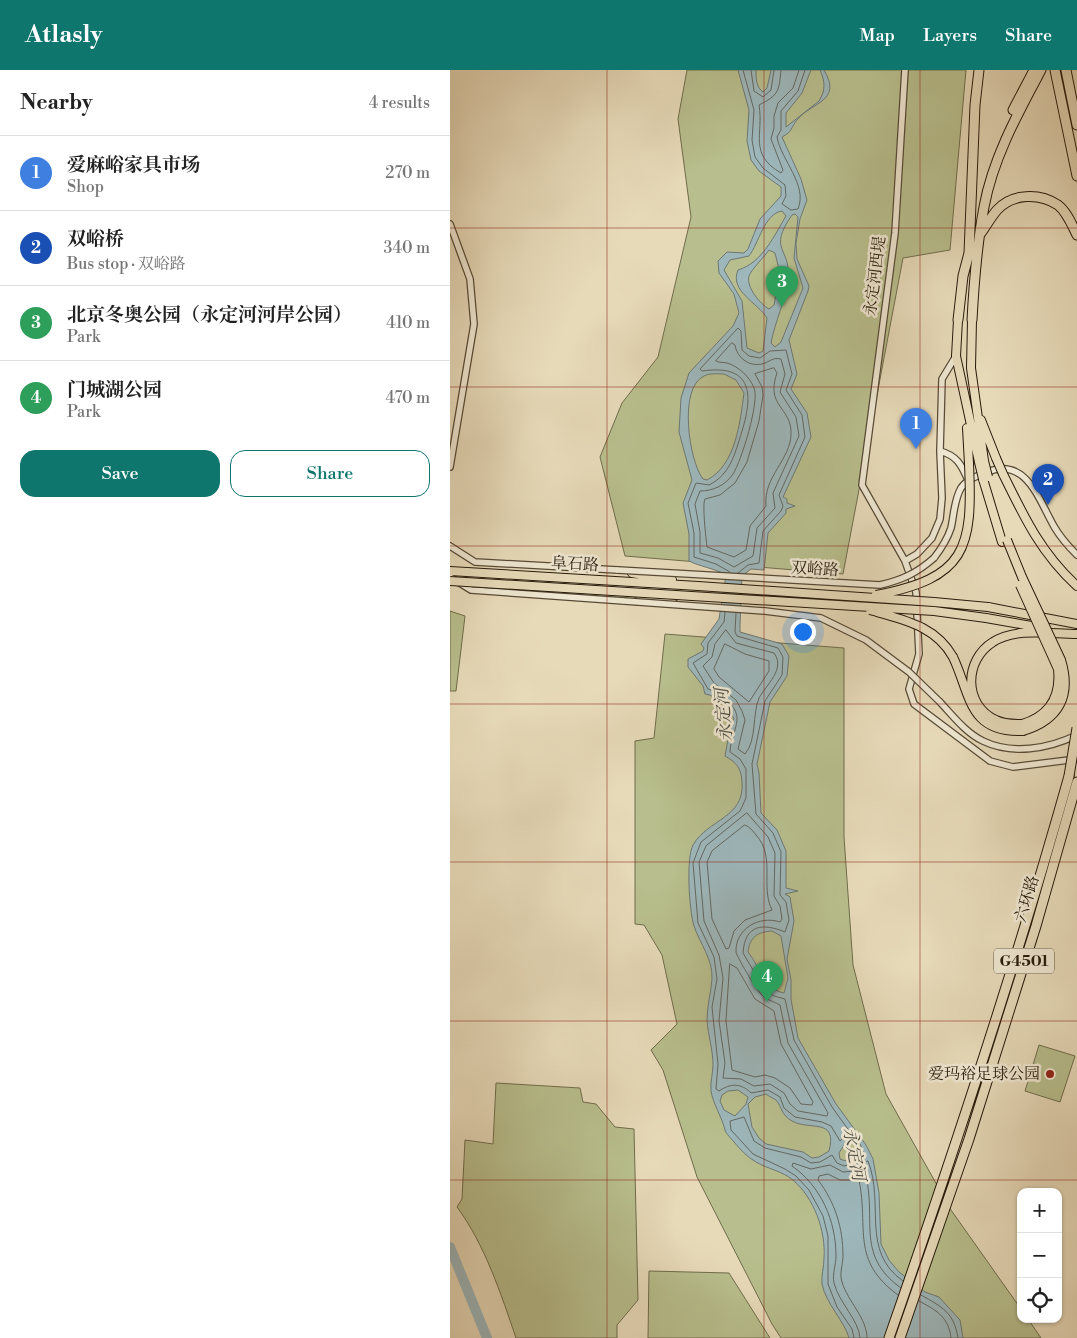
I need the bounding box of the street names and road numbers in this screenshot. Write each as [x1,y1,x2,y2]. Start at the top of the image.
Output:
street label: 永定河西堤 [860,235,890,317]
street label: 阜石路 [551,553,599,575]
street label: 双峪路 [791,558,839,580]
street label: 六环路 [1010,873,1044,925]
road number: G4501 [994,948,1054,974]

